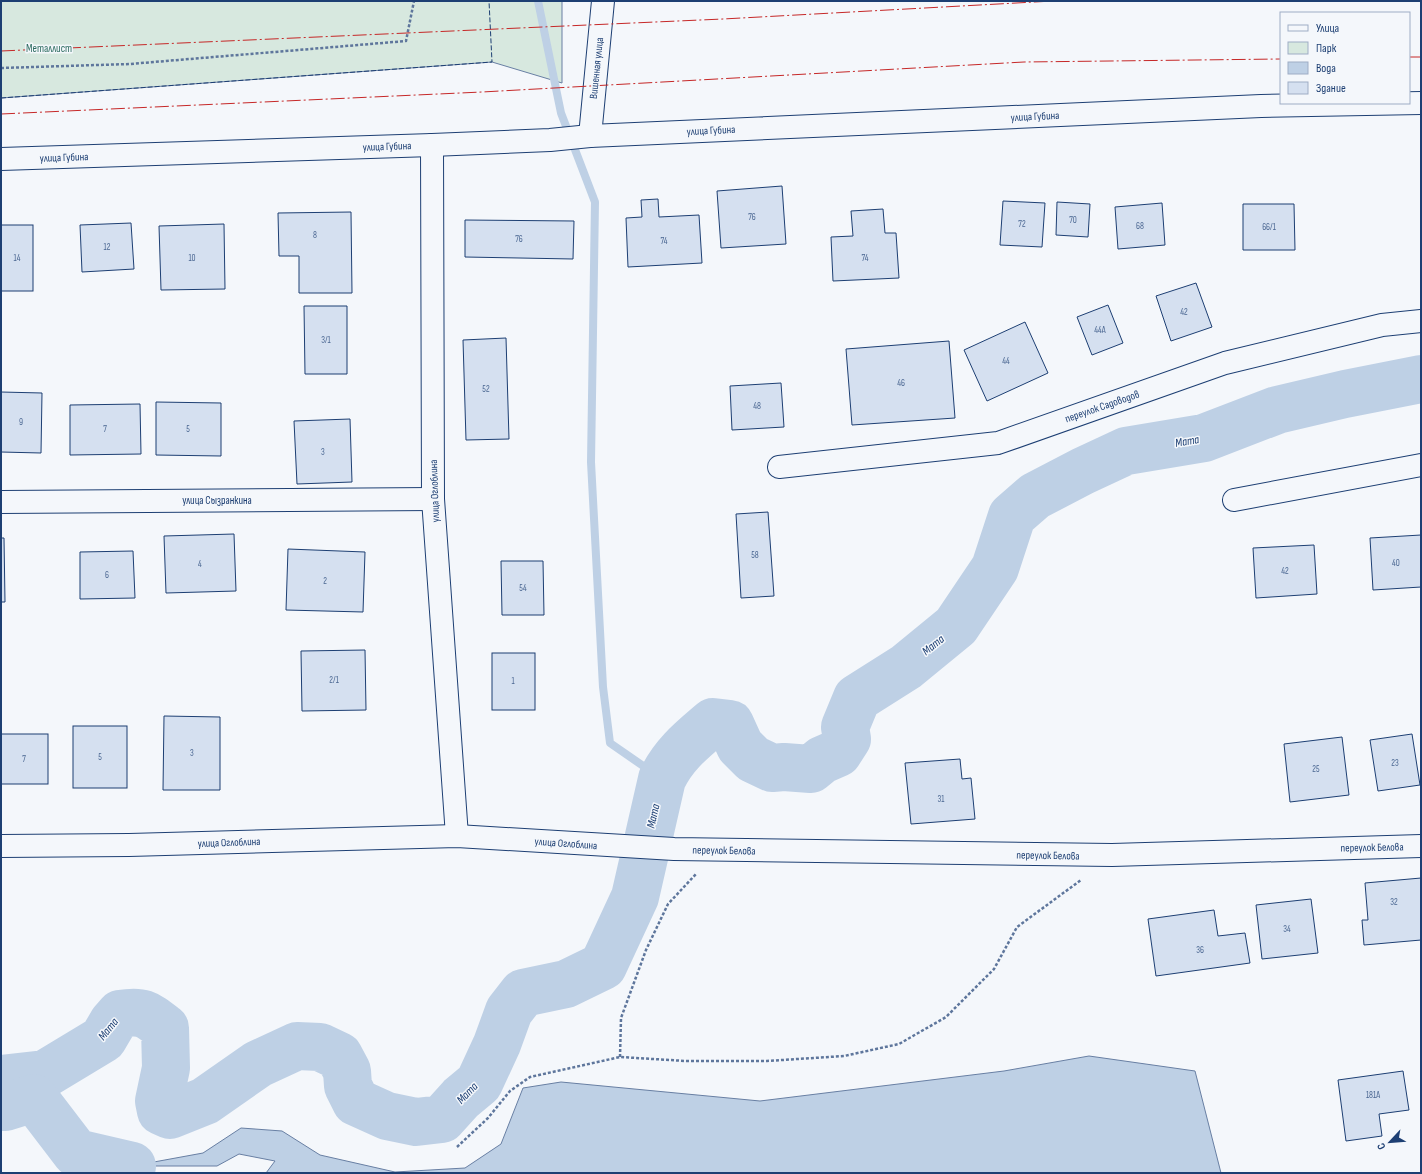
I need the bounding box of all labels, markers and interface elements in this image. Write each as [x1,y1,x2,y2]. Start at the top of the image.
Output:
legend [1280,12,1410,104]
text: Улица [1316,21,1340,36]
street label: Вишенная улица [587,37,606,99]
text: Парк [1316,41,1337,56]
park label: Металлист [26,42,72,55]
text: Вода [1316,61,1336,76]
text: Здание [1316,81,1346,96]
street label: улица Губина [1010,109,1060,124]
street label: улица Губина [686,123,736,138]
street label: улица Губина [362,139,412,154]
street label: улица Губина [39,150,89,165]
house number: 76 [748,212,756,223]
house number: 70 [1069,215,1077,226]
house number: 72 [1018,219,1026,230]
house number: 68 [1136,221,1144,232]
house number: 66/1 [1262,222,1277,233]
house number: 8 [313,230,317,241]
house number: 76 [515,234,523,245]
house number: 74 [661,236,668,247]
house number: 12 [104,242,111,253]
house number: 14 [14,253,21,264]
house number: 10 [188,253,196,264]
house number: 74 [862,253,869,264]
house number: 42 [1180,307,1188,318]
house number: 44А [1094,325,1106,336]
house number: 3/1 [321,335,332,346]
house number: 44 [1002,356,1010,367]
house number: 46 [897,378,905,389]
house number: 52 [482,384,490,395]
street label: переулок Садоводов [1063,387,1142,425]
house number: 48 [753,401,761,412]
house number: 9 [19,417,23,428]
house number: 7 [103,424,107,435]
house number: 5 [186,424,190,435]
water label: Мата [1174,432,1200,451]
house number: 3 [321,447,325,458]
street label: улица Оглоблина [427,459,442,523]
street label: улица Сызранкина [182,494,252,507]
house number: 58 [751,550,759,561]
house number: 40 [1392,558,1400,569]
house number: 4 [198,559,202,570]
house number: 42 [1281,566,1289,577]
house number: 6 [105,570,109,581]
house number: 2 [323,576,327,587]
house number: 54 [519,583,527,594]
water label: Мата [919,632,948,659]
house number: 2/1 [329,675,340,686]
house number: 1 [511,676,515,687]
house number: 3 [190,748,194,759]
house number: 5 [98,752,102,763]
house number: 7 [22,754,26,765]
house number: 23 [1391,758,1399,769]
house number: 25 [1312,764,1320,775]
house number: 31 [938,794,945,805]
water label: Мата [643,802,664,830]
street label: улица Оглоблина [197,835,261,850]
street label: улица Оглоблина [534,835,598,852]
street label: переулок Белова [1340,840,1404,855]
street label: переулок Белова [692,843,756,858]
street label: переулок Белова [1016,848,1080,863]
house number: 32 [1390,897,1398,908]
house number: 34 [1283,924,1291,935]
house number: 36 [1196,945,1204,956]
water label: Мата [95,1015,122,1043]
water label: Мата [454,1079,481,1107]
house number: 181А [1366,1090,1380,1101]
north arrow [1370,1122,1410,1162]
text: С [1374,1140,1389,1152]

